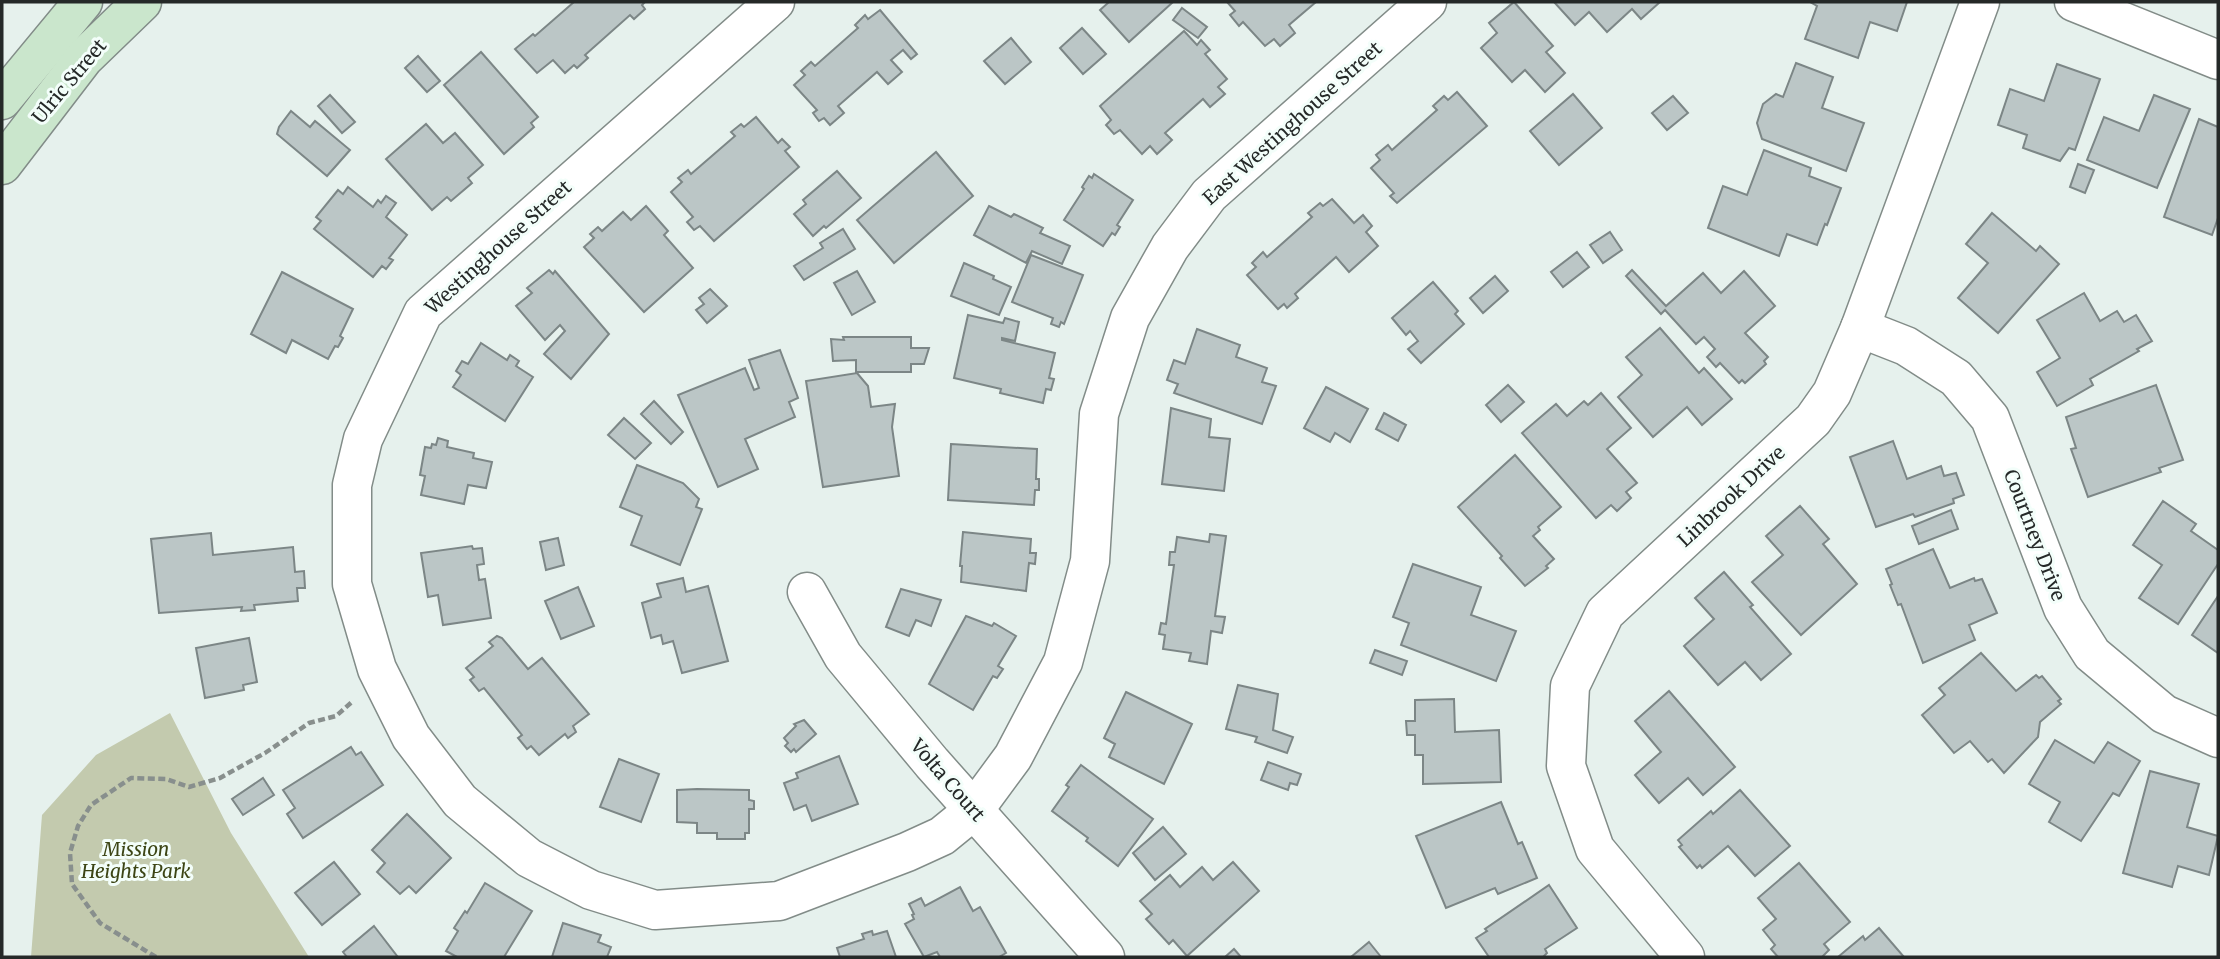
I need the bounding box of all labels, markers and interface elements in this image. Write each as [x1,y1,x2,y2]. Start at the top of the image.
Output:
street label: Ulric Street [27,33,112,128]
street label: East Westinghouse Street [1198,36,1387,210]
street label: Westinghouse Street [419,175,577,320]
street label: Linbrook Drive [1672,440,1790,552]
street label: Courtney Drive [1999,466,2071,604]
street label: Volta Court [905,733,991,827]
park label: Mission Heights Park [80,837,191,883]

